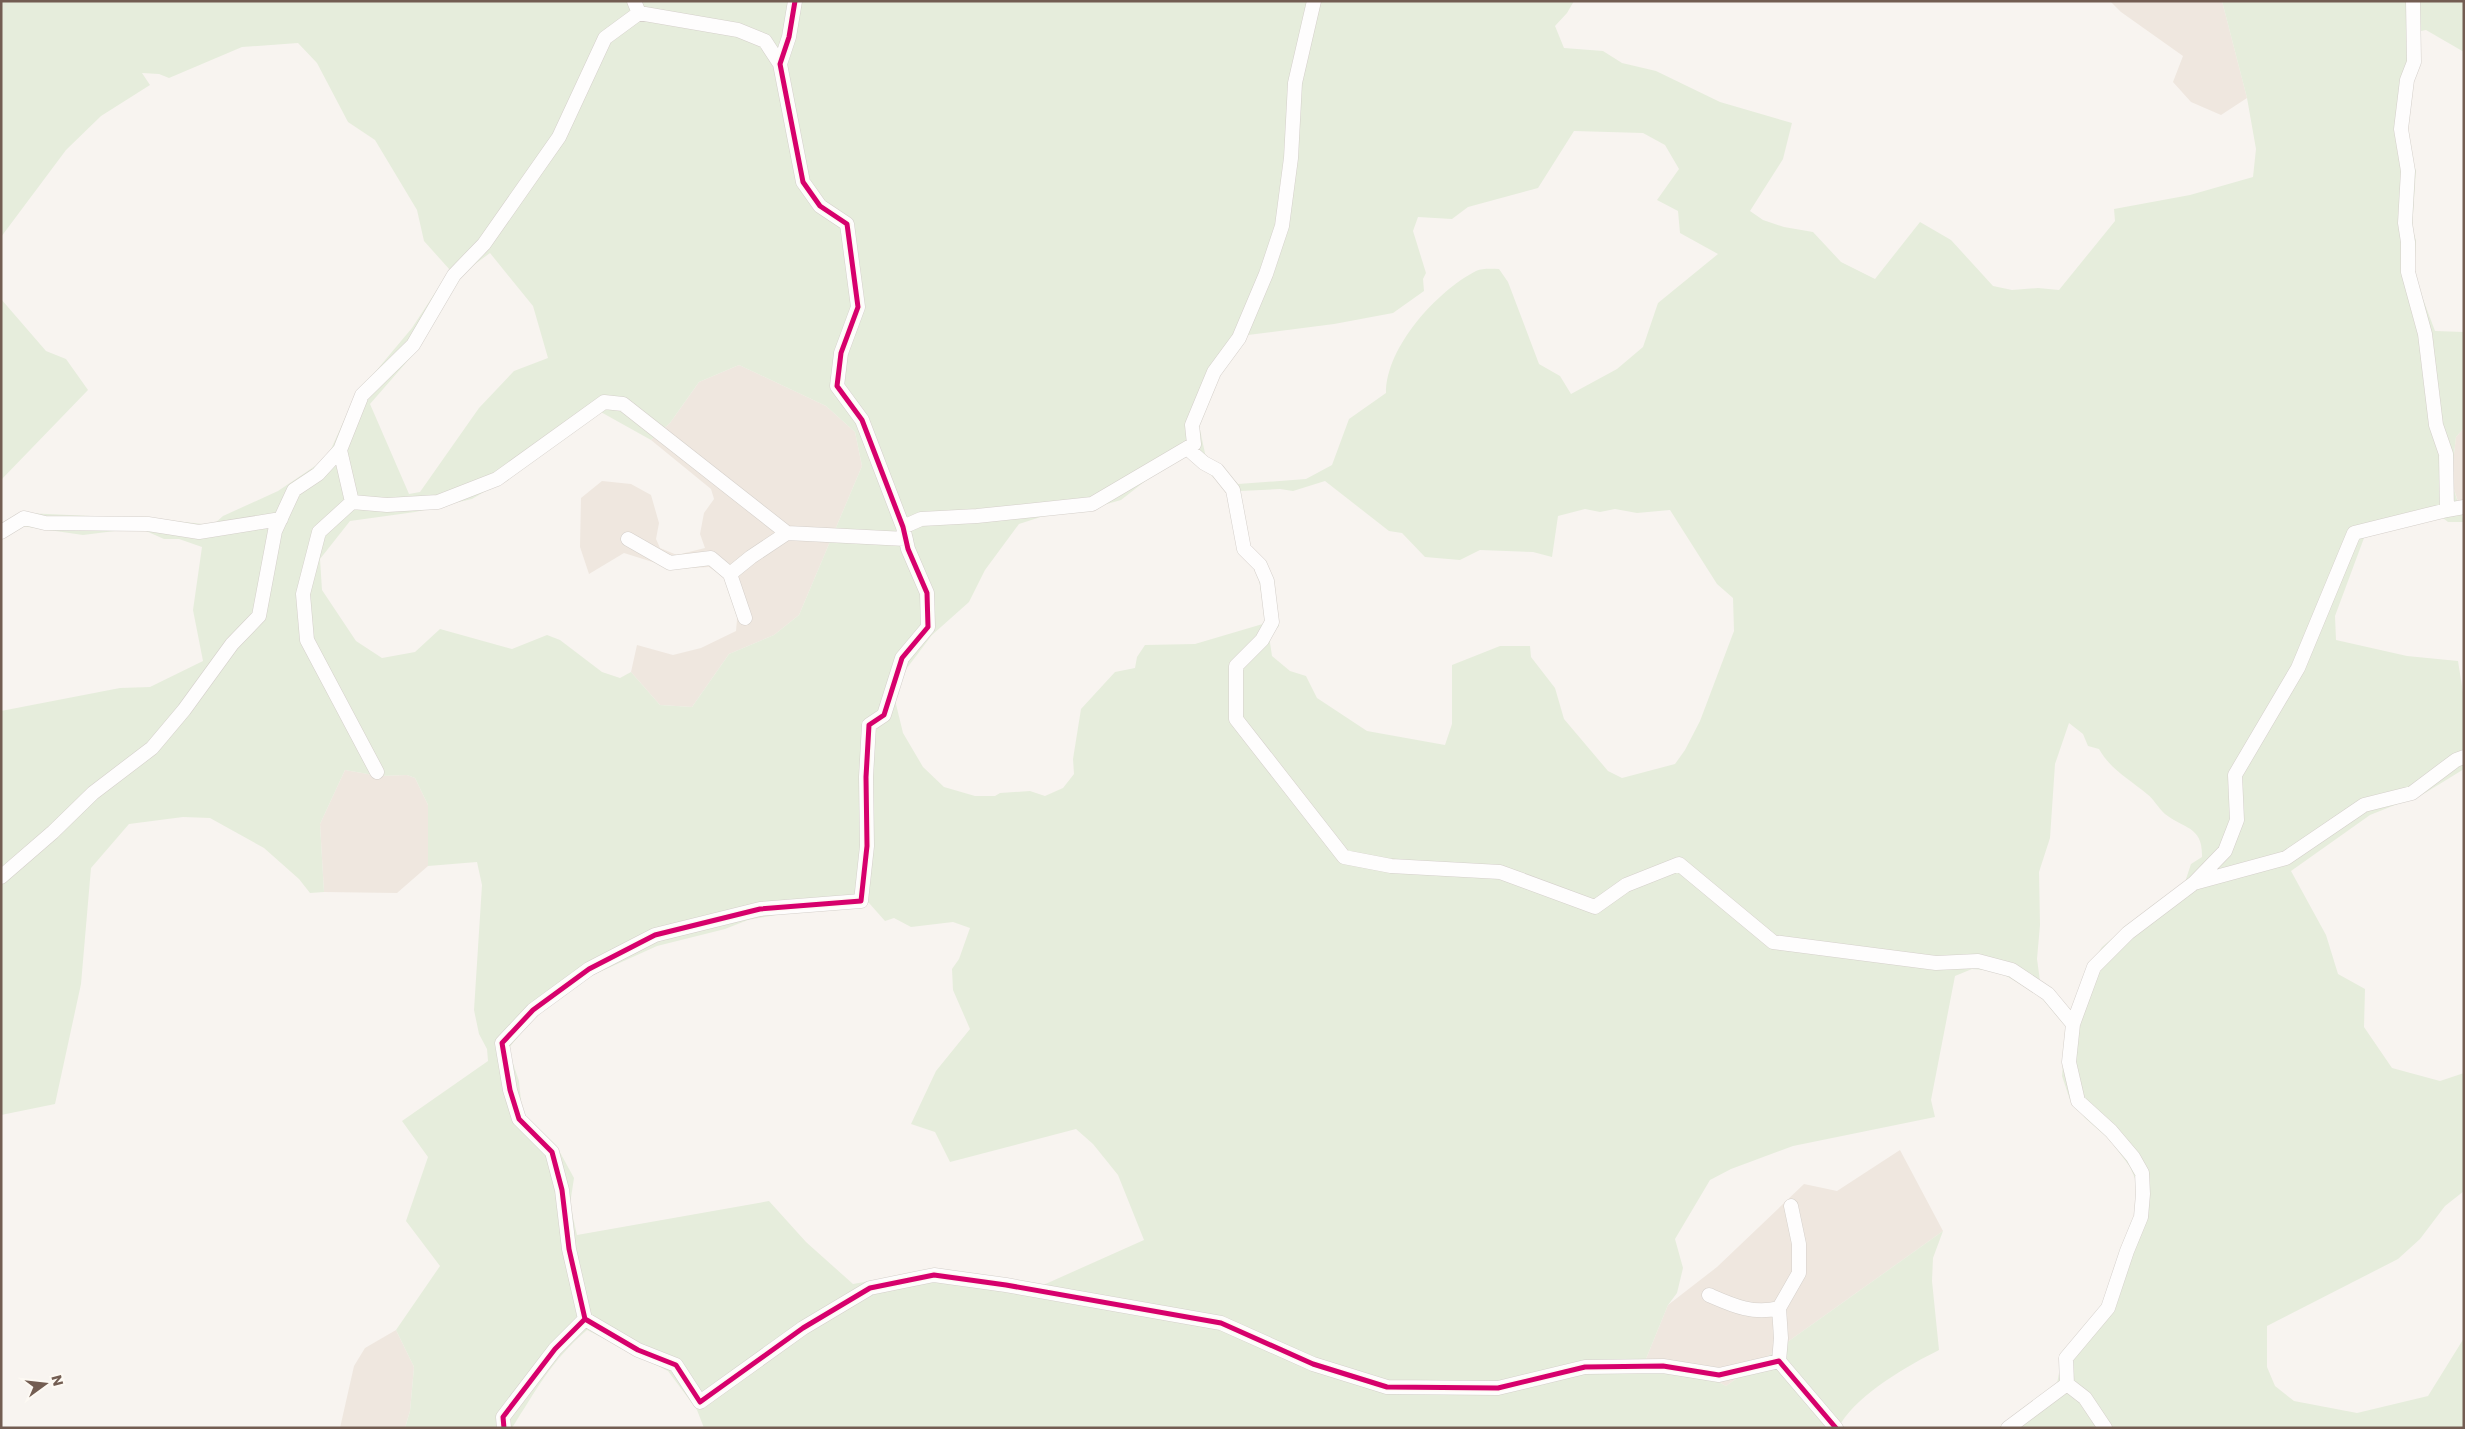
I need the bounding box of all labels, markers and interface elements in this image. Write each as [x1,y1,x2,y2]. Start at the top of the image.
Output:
north arrow [20,1359,70,1409]
text: N [47,1373,69,1388]

